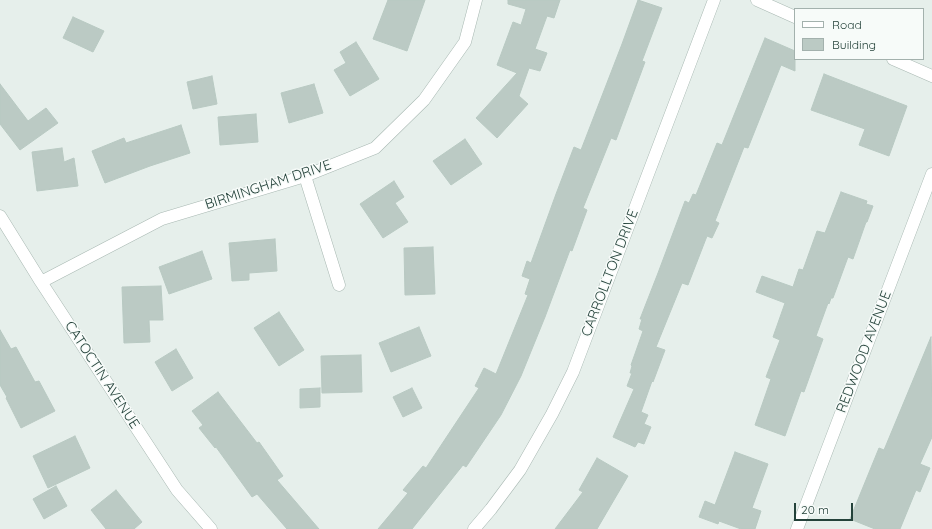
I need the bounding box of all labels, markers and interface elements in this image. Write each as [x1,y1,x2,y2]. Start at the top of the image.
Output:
legend [794,8,924,60]
text: Road [832,17,862,32]
text: Building [832,37,876,52]
street label: BIRMINGHAM DRIVE [203,157,333,213]
street label: CARROLLTON DRIVE [578,207,642,339]
street label: REDWOOD AVENUE [833,289,895,415]
street label: CATOCTIN AVENUE [61,318,143,432]
scale bar [796,495,855,521]
text: 20 m [801,502,829,517]

